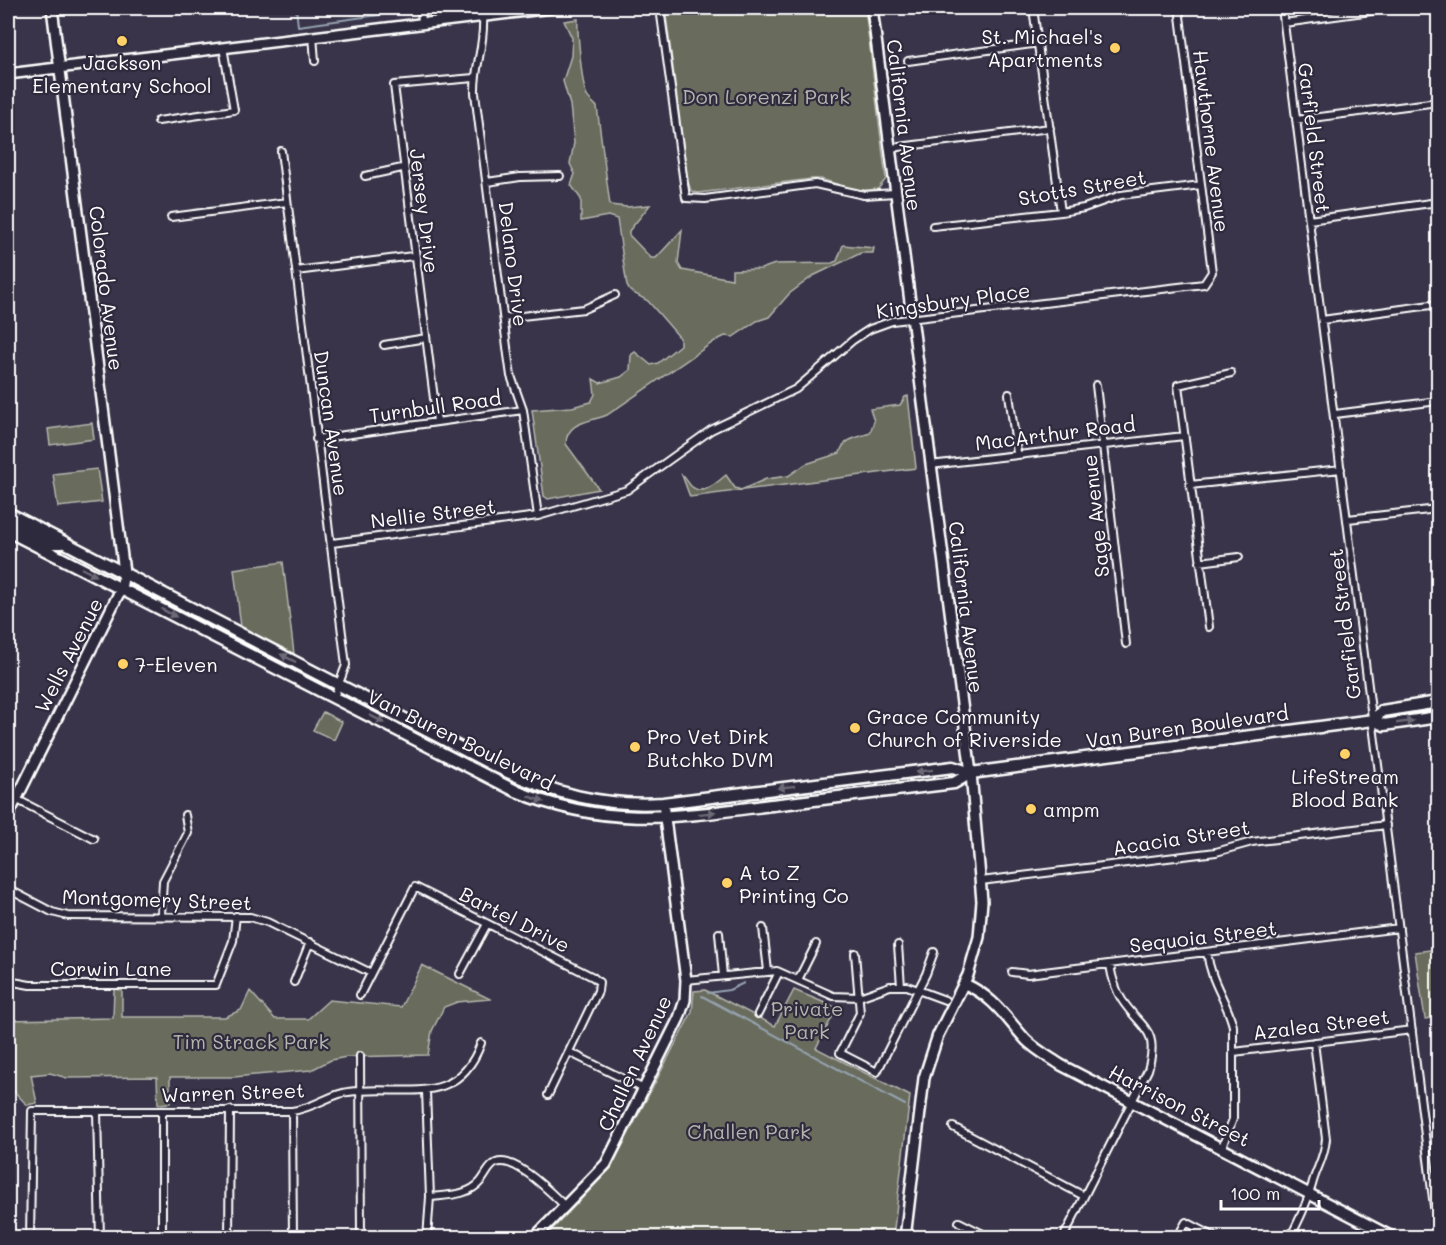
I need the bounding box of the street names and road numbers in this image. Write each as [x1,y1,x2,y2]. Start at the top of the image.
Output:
street label: California Avenue [882,38,928,212]
street label: Hawthorne Avenue [1188,48,1236,234]
street label: Garfield Street [1293,61,1337,215]
street label: Jersey Drive [404,147,446,275]
street label: Stotts Street [1016,163,1148,211]
street label: Delano Drive [493,200,535,328]
street label: Colorado Avenue [84,204,130,372]
street label: Kingsbury Place [874,276,1032,324]
street label: Duncan Avenue [309,349,355,497]
street label: Turnbull Road [367,384,503,428]
street label: MacArthur Road [973,410,1137,456]
street label: Sage Avenue [1076,453,1114,579]
street label: Nellie Street [369,492,497,534]
street label: California Avenue [944,520,990,694]
street label: Garfield Street [1322,547,1366,701]
street label: Wells Avenue [28,593,108,717]
street label: Van Buren Boulevard [363,683,559,795]
street label: Van Buren Boulevard [1084,699,1290,753]
street label: Acacia Street [1111,813,1251,861]
street label: Bartel Drive [455,880,575,958]
street label: Montgomery Street [62,883,252,915]
street label: Sequoia Street [1128,914,1278,958]
street label: Corwin Lane [50,955,172,981]
street label: Challen Avenue [591,991,677,1135]
street label: Azalea Street [1251,1003,1391,1045]
street label: Harrison Street [1105,1058,1255,1152]
street label: Warren Street [161,1077,305,1107]

